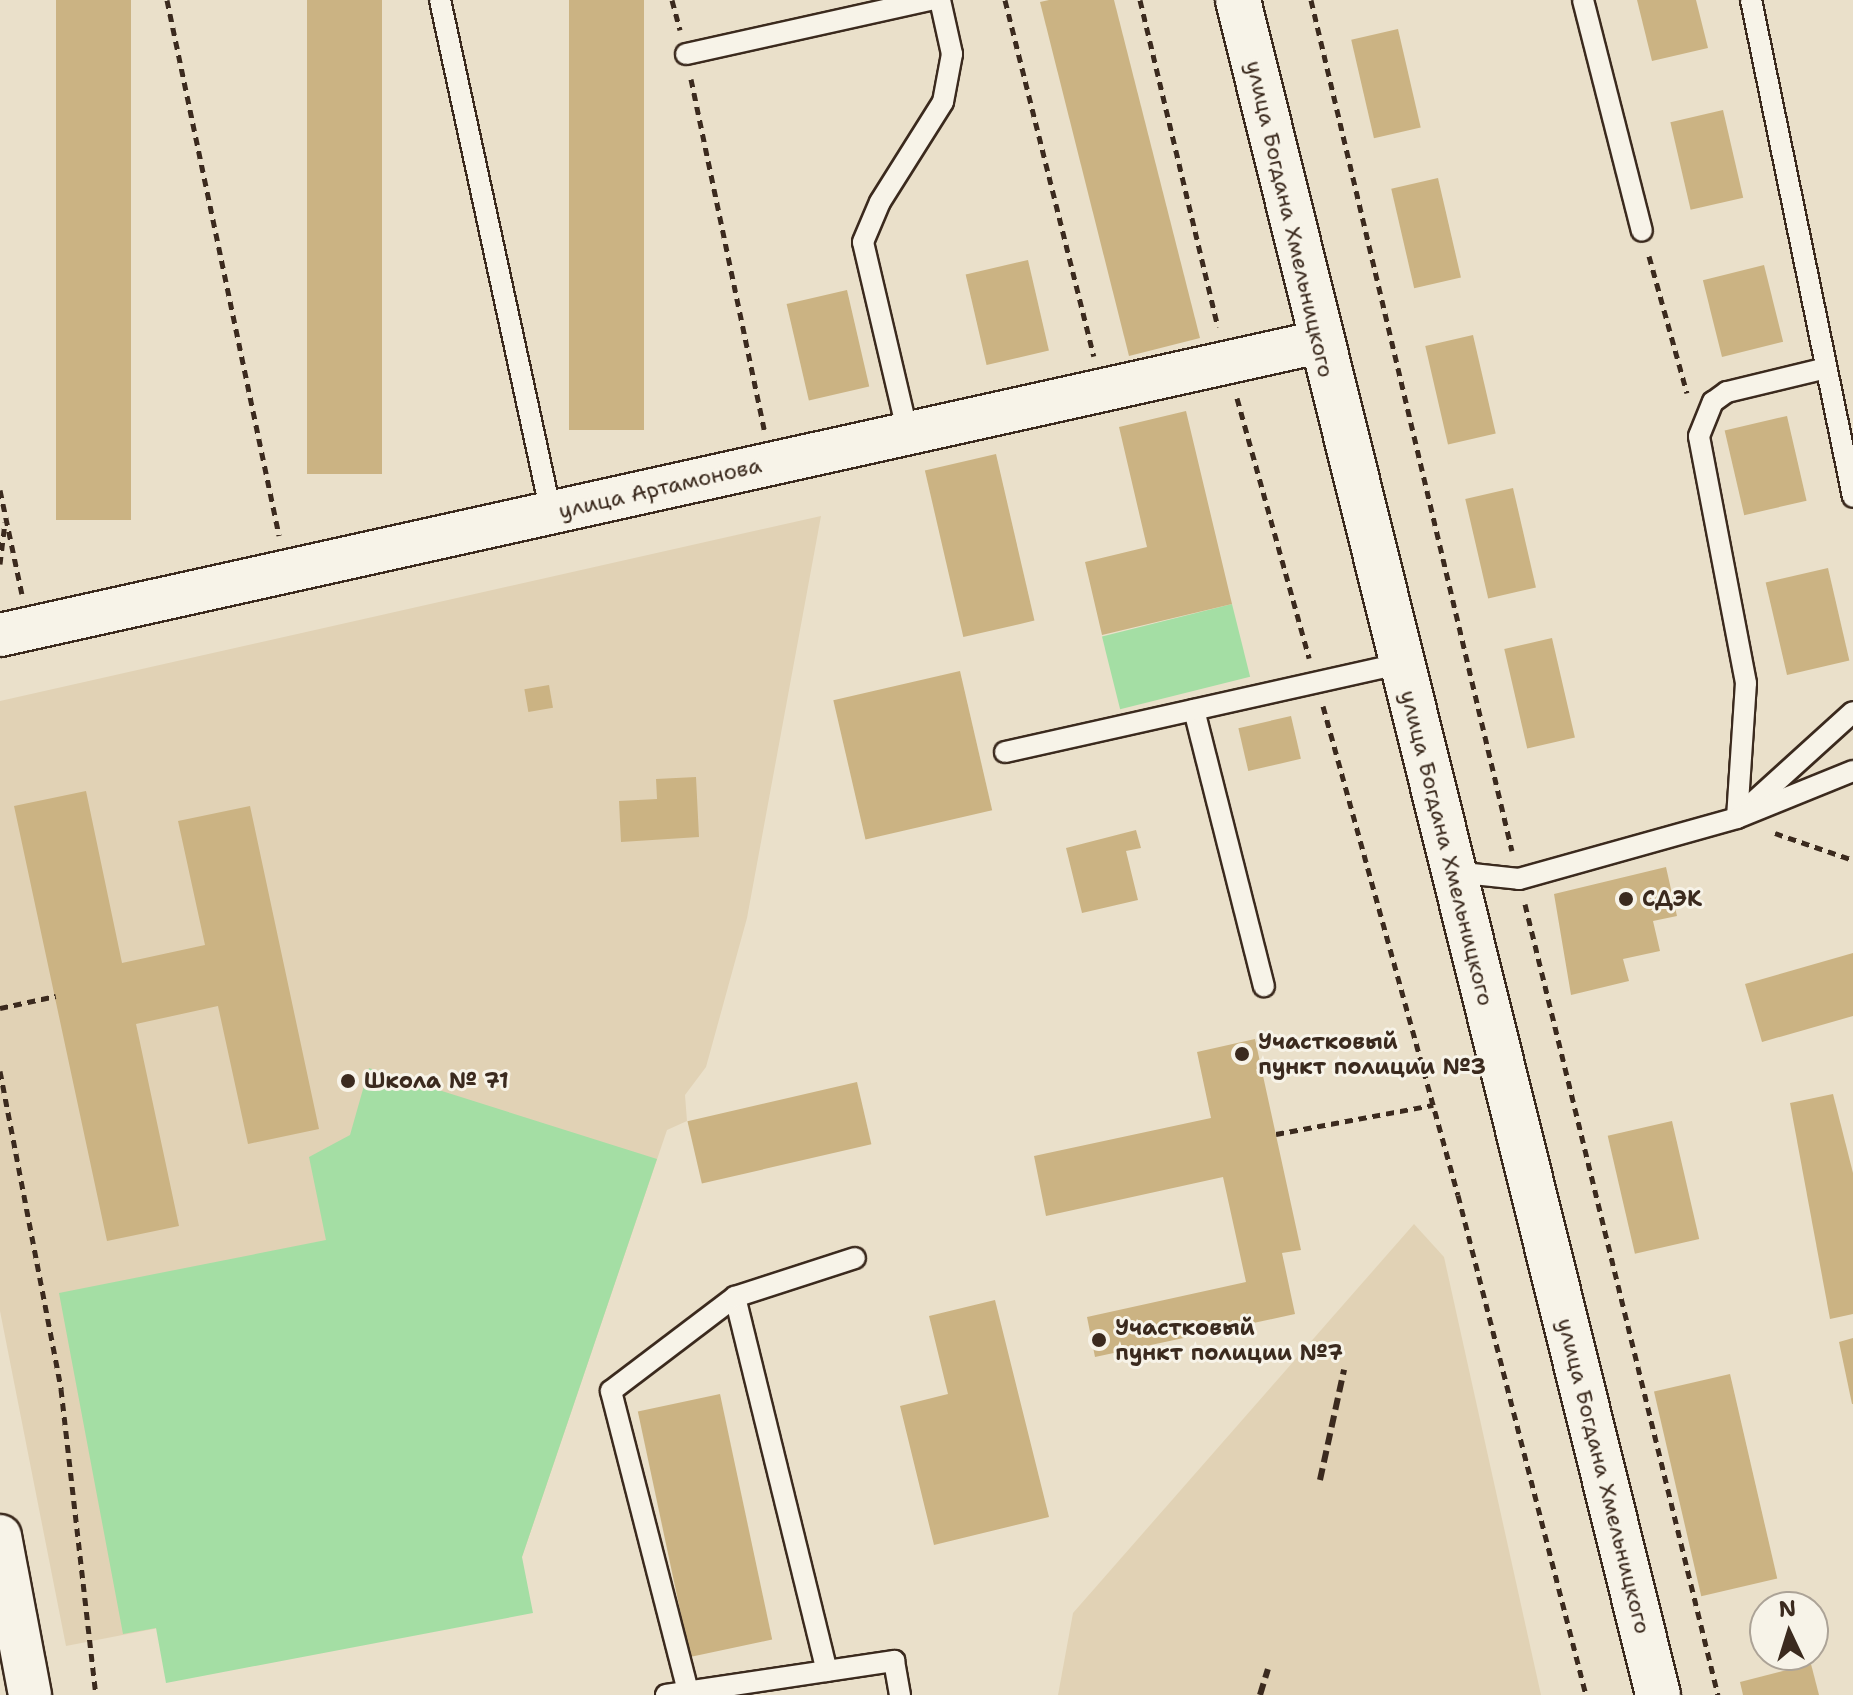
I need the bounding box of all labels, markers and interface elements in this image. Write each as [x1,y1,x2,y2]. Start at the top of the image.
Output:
street label: улица Богдана Хмельницкого [1241,58,1339,380]
street label: улица Артамонова [556,452,764,524]
street label: улица Богдана Хмельницкого [1395,687,1499,1009]
place label: СДЭК [1642,886,1702,912]
marker: СДЭК [1617,890,1635,908]
place label: Участковый пункт полиции №3 [1258,1028,1486,1080]
marker: Участковый пункт полиции №3 [1233,1045,1251,1063]
place label: Школа № 71 [364,1068,509,1094]
marker: Школа № 71 [339,1072,357,1090]
place label: Участковый пункт полиции №7 [1115,1314,1343,1366]
street label: улица Богдана Хмельницкого [1552,1315,1656,1637]
marker: Участковый пункт полиции №7 [1090,1331,1108,1349]
north arrow [1749,1591,1829,1671]
text: N [1778,1593,1797,1624]

